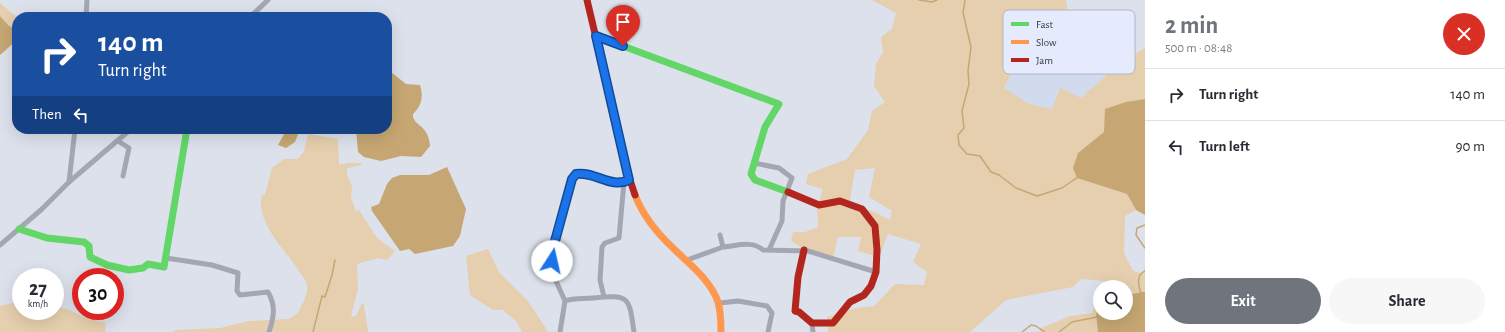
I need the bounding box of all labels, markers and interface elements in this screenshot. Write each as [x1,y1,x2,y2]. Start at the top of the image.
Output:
pin [606,5,640,46]
legend [1003,10,1135,74]
icon: arrive [612,11,634,33]
button: close [1443,13,1485,55]
text: 2 min [1165,14,1218,38]
text: Fast [1036,19,1054,30]
icon: right [32,28,84,80]
text: 140 m [98,29,164,57]
text: Slow [1036,37,1057,48]
text: 500 m · 08:48 [1165,42,1232,55]
text: Jam [1036,55,1053,66]
text: Turn right [98,62,167,80]
icon: right [1165,84,1187,106]
text: Turn right [1199,87,1258,102]
text: 140 m [1450,87,1485,102]
icon: left [70,104,92,126]
text: Then [32,107,62,122]
icon: left [1165,136,1187,158]
text: Turn left [1199,139,1250,154]
text: 90 m [1456,139,1485,154]
position arrow [531,240,573,282]
speed limit sign: 30 [72,268,124,320]
button: Exit [1165,278,1321,324]
button: Share [1329,278,1485,324]
text: 27 [29,279,47,299]
map controls [1093,280,1133,320]
button: search [1093,280,1133,320]
text: km/h [28,299,48,309]

